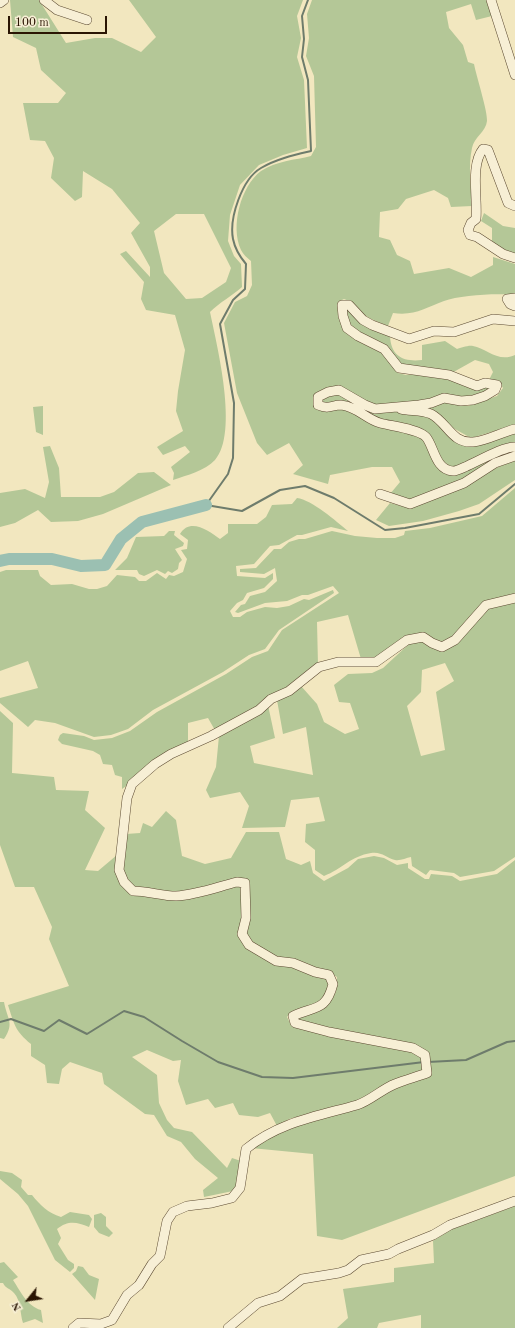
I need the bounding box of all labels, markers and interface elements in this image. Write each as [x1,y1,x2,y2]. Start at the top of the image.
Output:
scale bar [10,8,109,34]
text: 100 m [15,17,49,29]
north arrow [8,1280,48,1320]
text: N [10,1300,24,1313]

